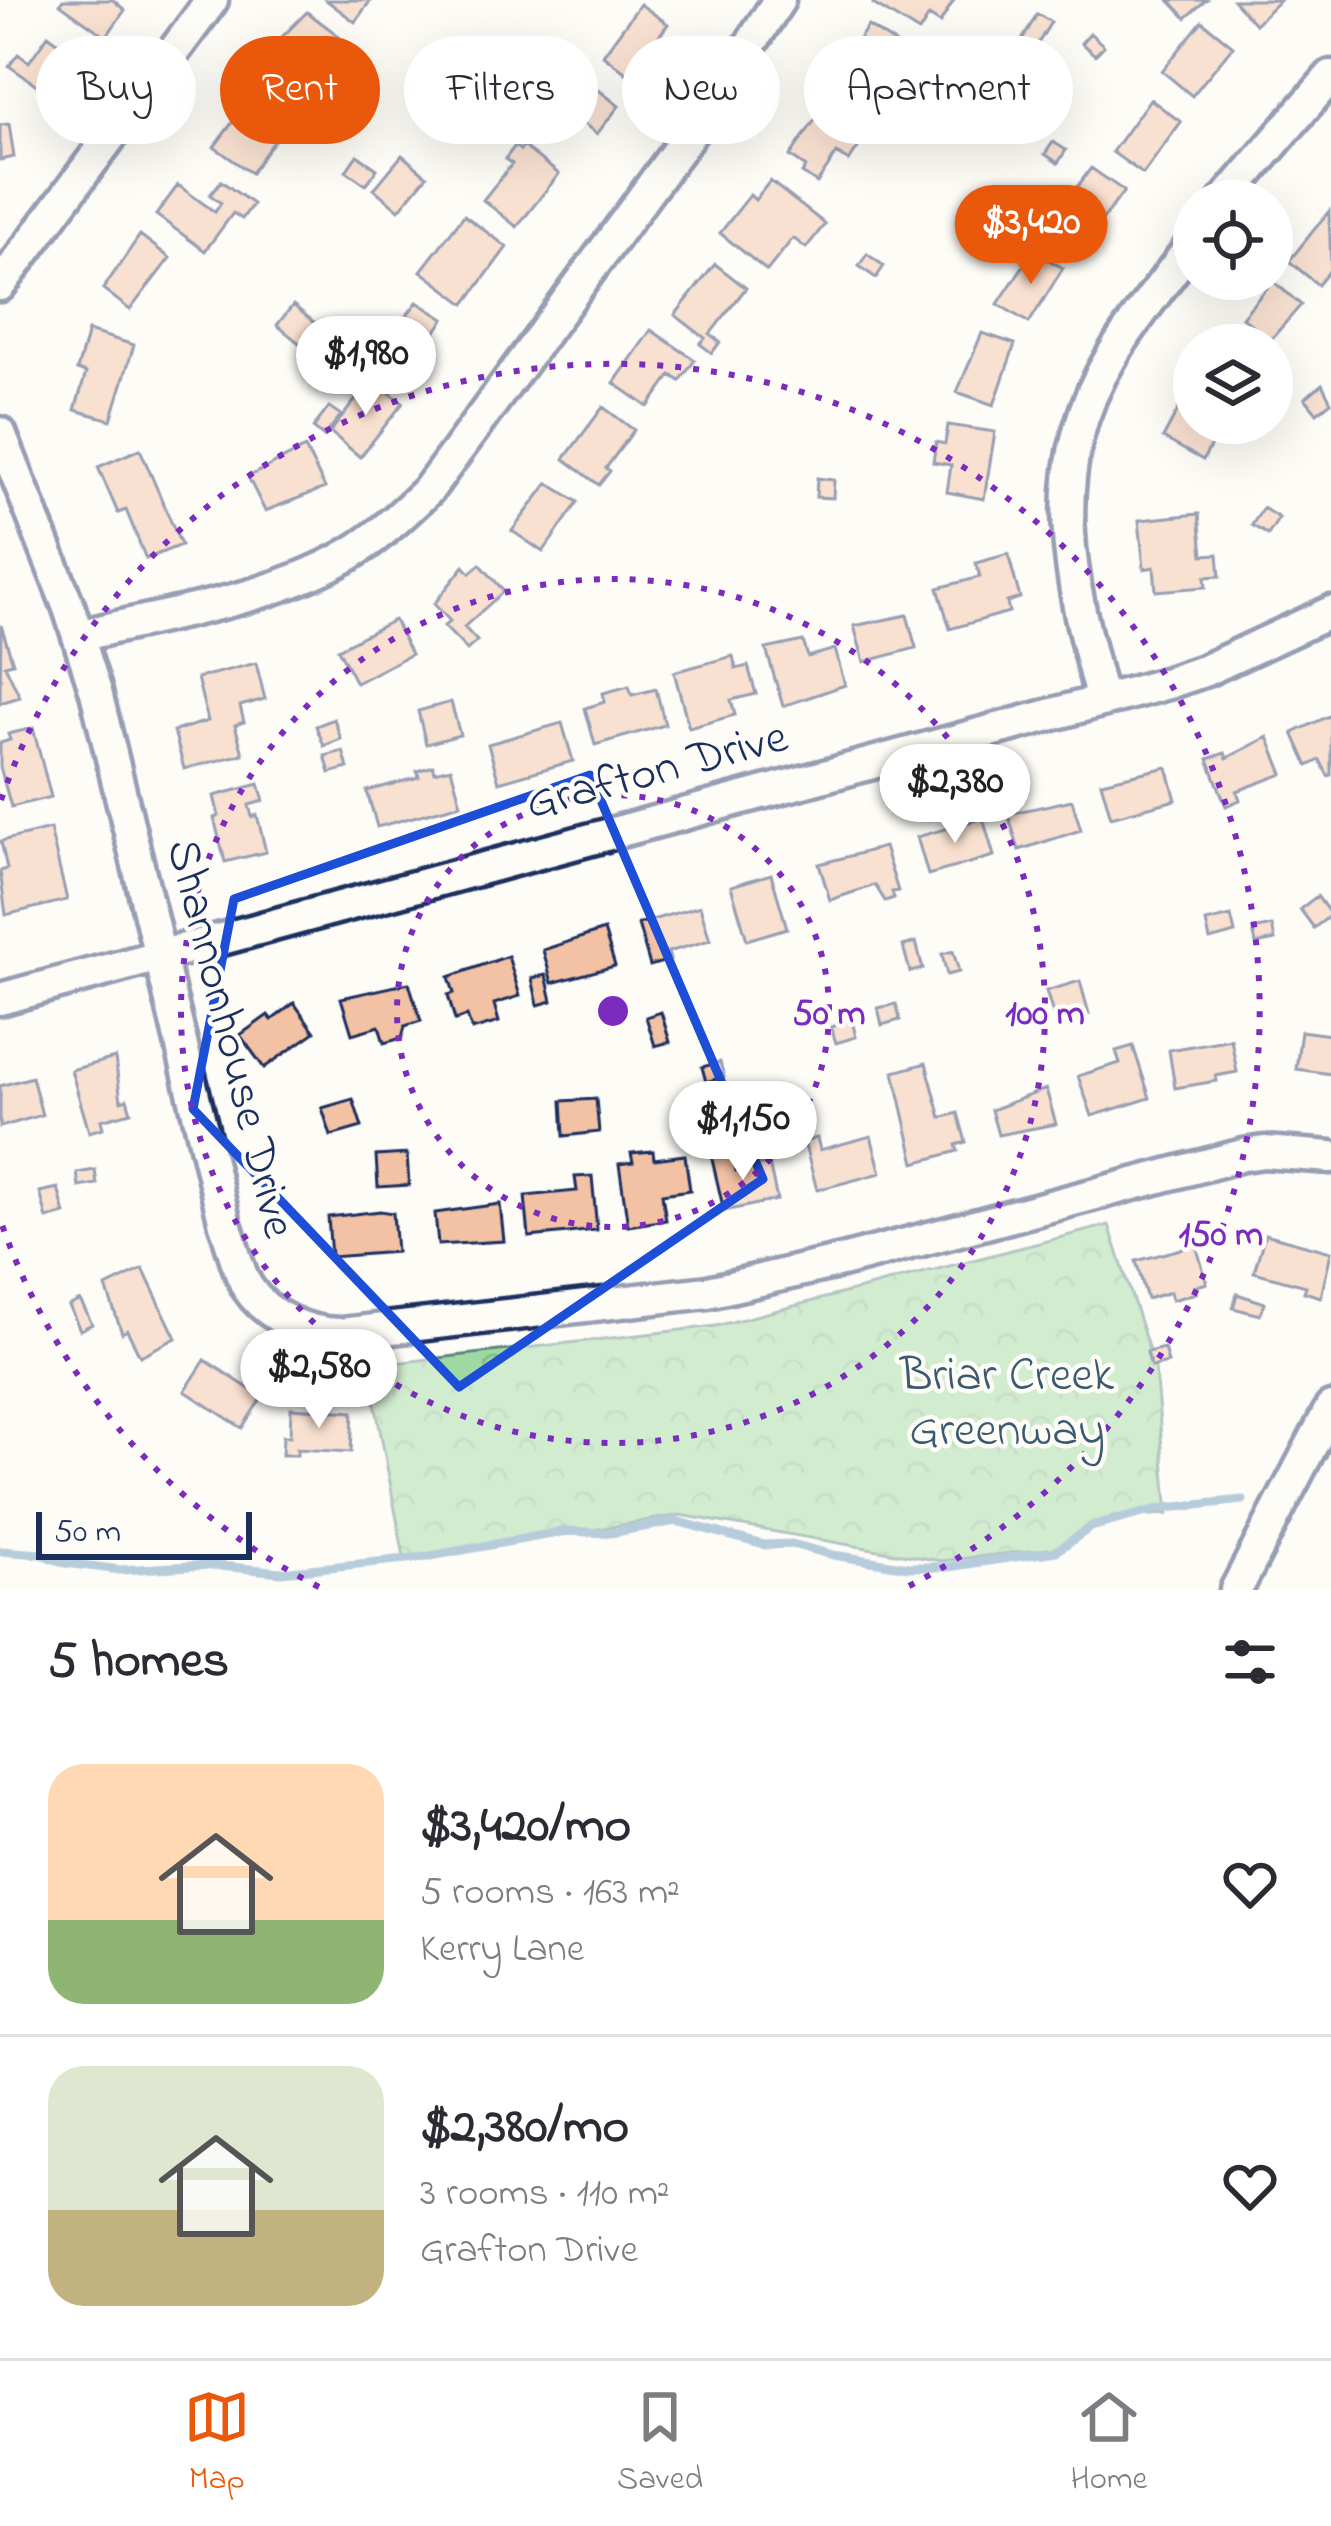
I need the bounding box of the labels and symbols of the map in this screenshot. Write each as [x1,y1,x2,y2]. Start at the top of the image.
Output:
pin: $3,420 [933,185,1129,287]
pin: $1,980 [268,316,464,418]
street label: Grafton Drive [518,703,796,841]
pin: $2,380 [857,744,1053,846]
street label: Shannonhouse Drive [146,832,313,1246]
text: 50 m [792,989,866,1042]
text: 100 m [1005,989,1085,1042]
centre of rings [592,990,634,1032]
pin: $1,150 [645,1081,841,1183]
text: 150 m [1179,1210,1263,1263]
pin: $2,580 [221,1329,417,1431]
park label: Briar Creek Greenway [899,1342,1115,1467]
scale bar [36,1506,252,1559]

